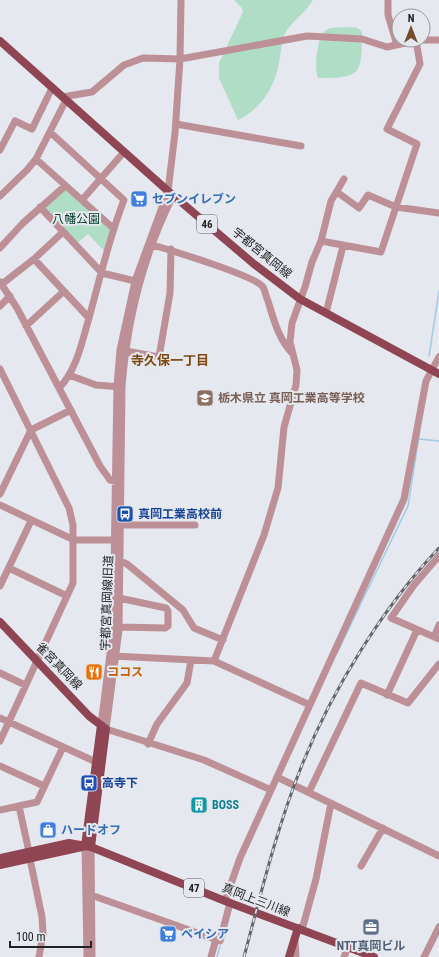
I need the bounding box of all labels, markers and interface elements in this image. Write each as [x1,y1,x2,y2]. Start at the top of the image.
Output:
north arrow [391,8,431,48]
text: N [408,12,415,25]
supermarket icon: セブンイレブン [129,189,149,209]
place label: セブンイレブン [152,192,236,206]
park label: 八幡公園 [52,212,100,226]
road number: 46 [197,215,217,233]
street label: 宇都宮真岡線 [230,225,294,281]
district label: 寺久保一丁目 [131,353,209,368]
school or university icon: 栃木県立 真岡工業高等学校 [195,388,215,408]
place label: 栃木県立 真岡工業高等学校 [218,391,365,405]
bus stop icon: 真岡工業高校前 [115,504,135,524]
place label: 真岡工業高校前 [138,507,222,521]
street label: 宇都宮真岡線旧道 [98,555,116,651]
street label: 雀宮真岡線 [33,640,85,692]
restaurant icon: ココス [84,662,104,682]
place label: ココス [107,665,143,679]
bus stop icon: 高寺下 [79,773,99,793]
place label: 高寺下 [102,776,138,790]
building icon: BOSS [189,795,209,815]
place label: BOSS [212,798,239,812]
shop icon: ハードオフ [38,820,58,840]
place label: ハードオフ [61,823,121,837]
road number: 47 [184,879,204,897]
street label: 真岡上三川線 [220,881,292,919]
office icon: NTT真岡ビル [361,917,381,937]
scale bar [10,923,91,949]
supermarket icon: ベイシア [158,924,178,944]
place label: ベイシア [181,927,229,941]
text: 100 m [16,930,46,944]
place label: NTT真岡ビル [337,939,405,953]

